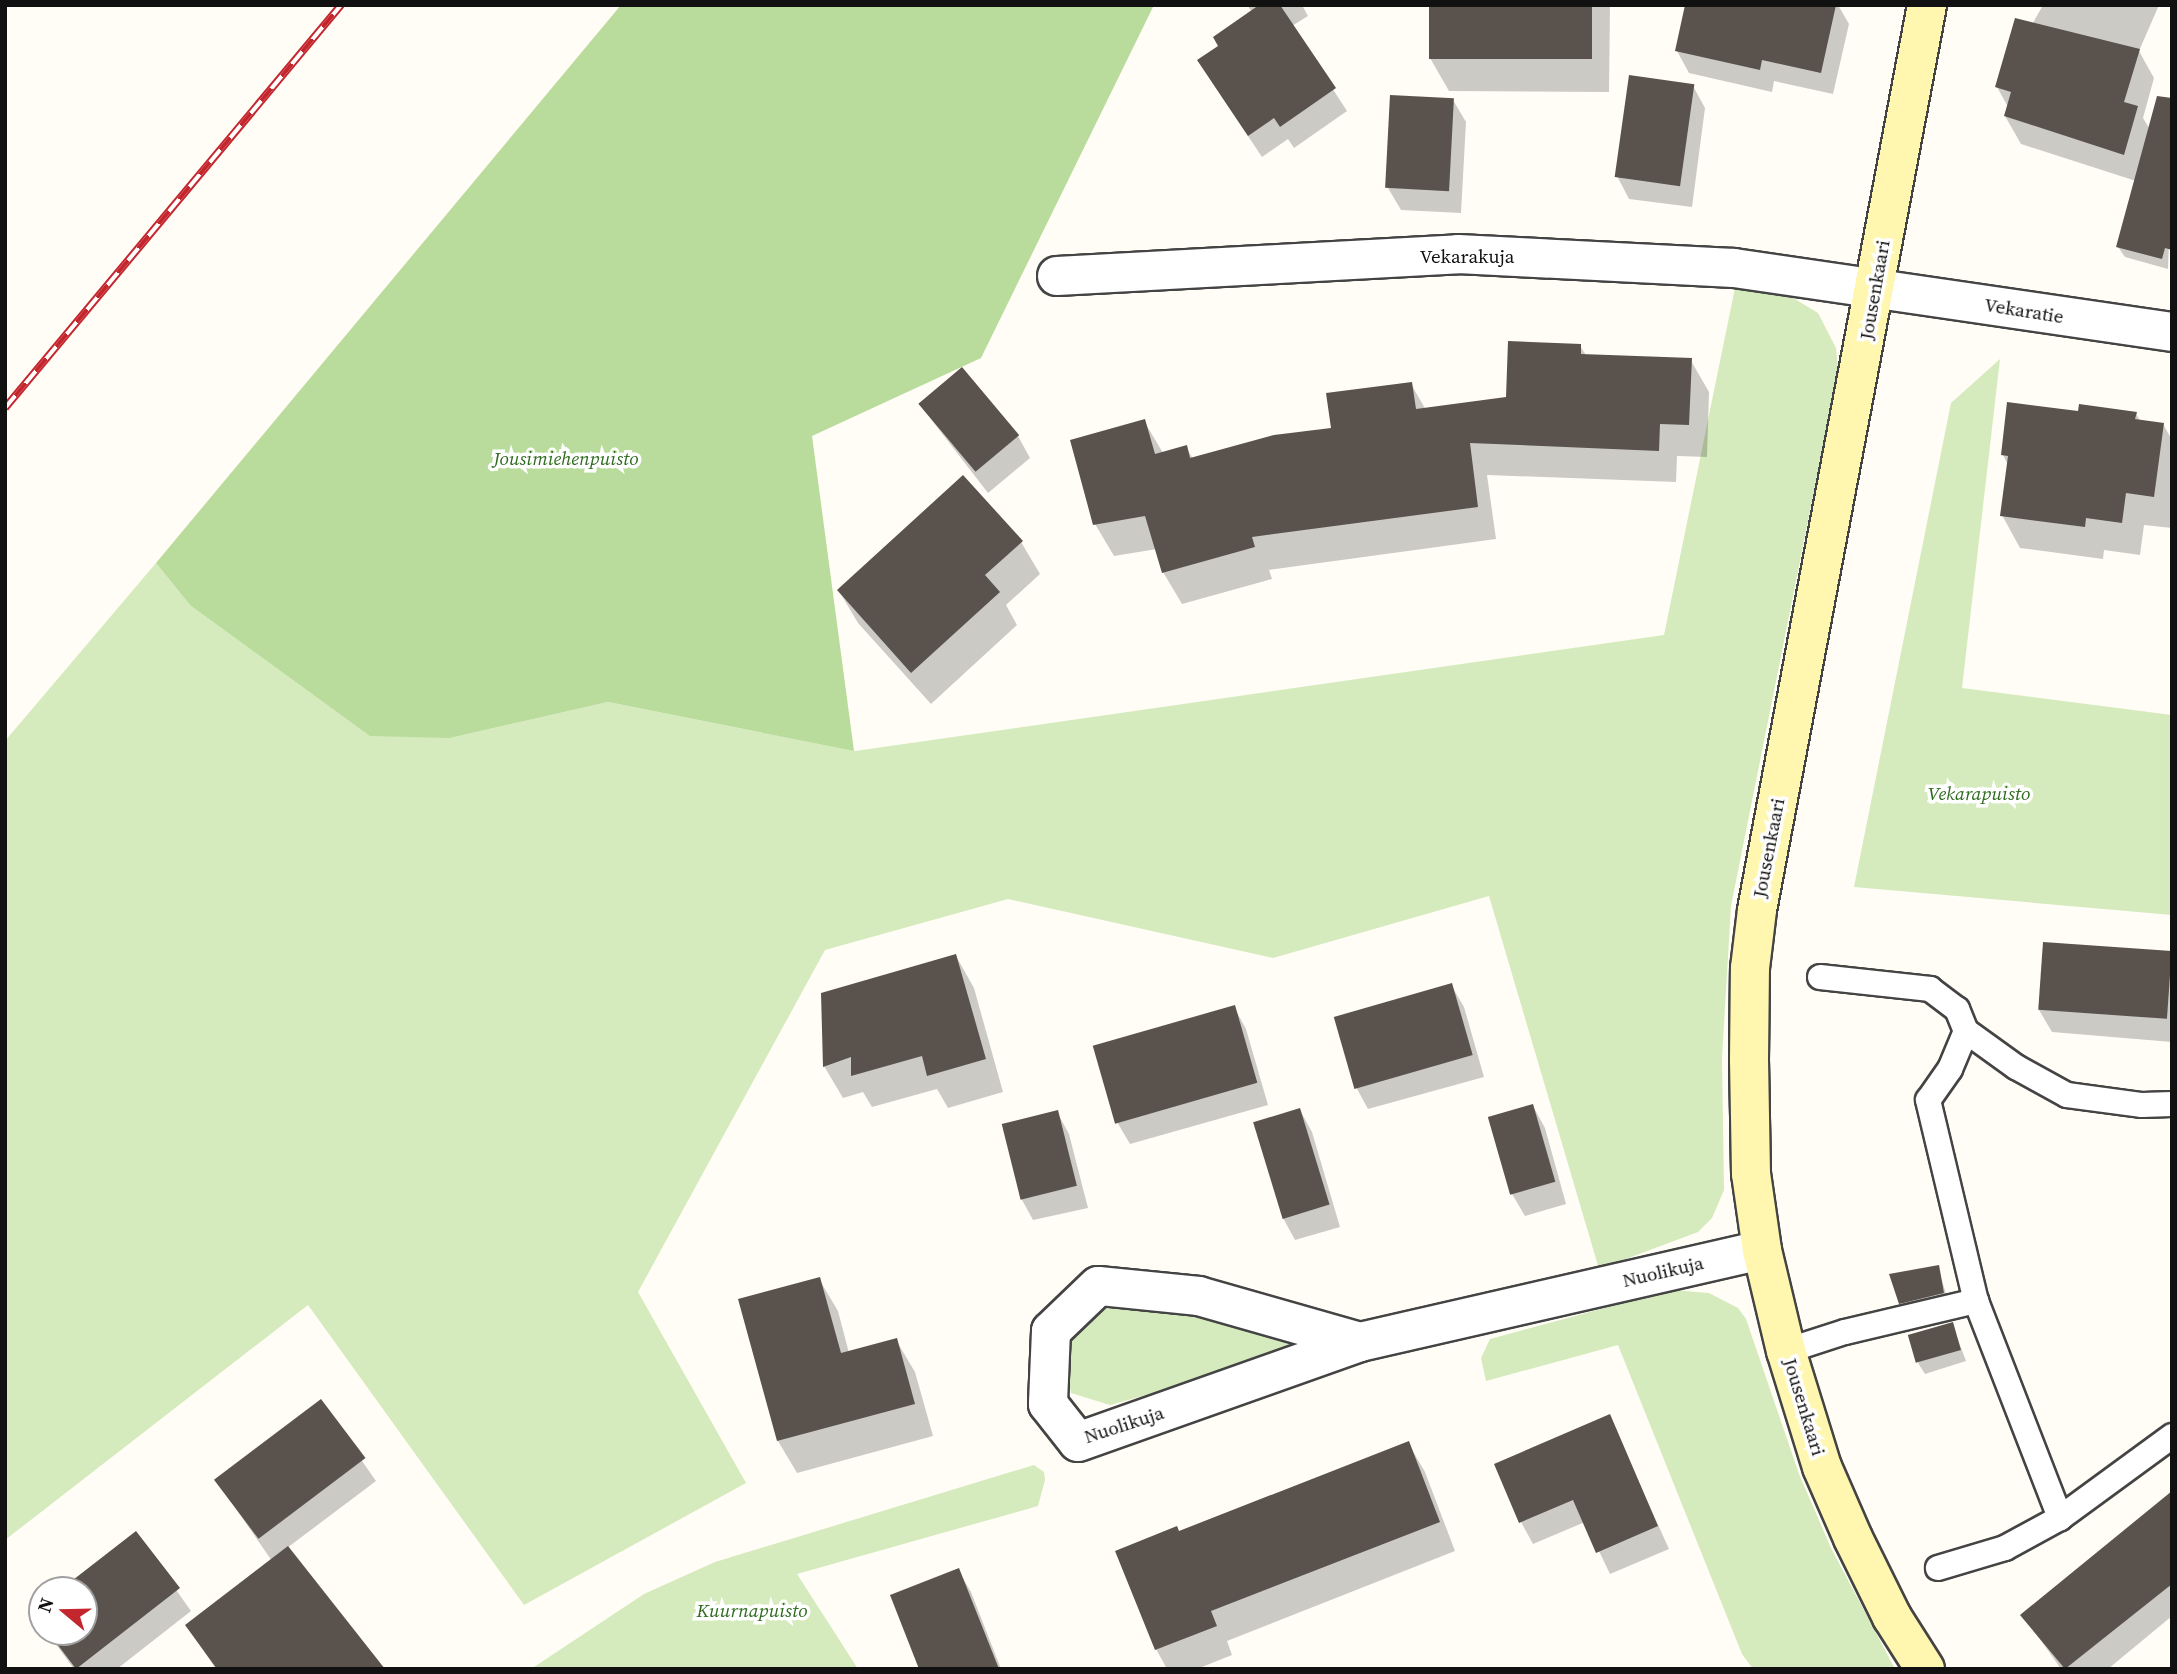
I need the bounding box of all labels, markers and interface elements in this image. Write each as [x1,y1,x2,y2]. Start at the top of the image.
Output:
street label: Jousenkaari [1855,238,1895,342]
street label: Vekarakuja [1420,246,1514,268]
street label: Vekaratie [1983,293,2065,329]
park label: Jousimiehenpuisto [493,448,639,470]
park label: Vekarapuisto [1928,783,2030,805]
street label: Jousenkaari [1748,796,1790,900]
street label: Nuolikuja [1620,1252,1706,1292]
street label: Jousenkaari [1778,1355,1830,1459]
street label: Nuolikuja [1081,1401,1167,1449]
north arrow [28,1576,98,1646]
text: N [30,1594,60,1616]
park label: Kuurnapuisto [697,1600,807,1622]

